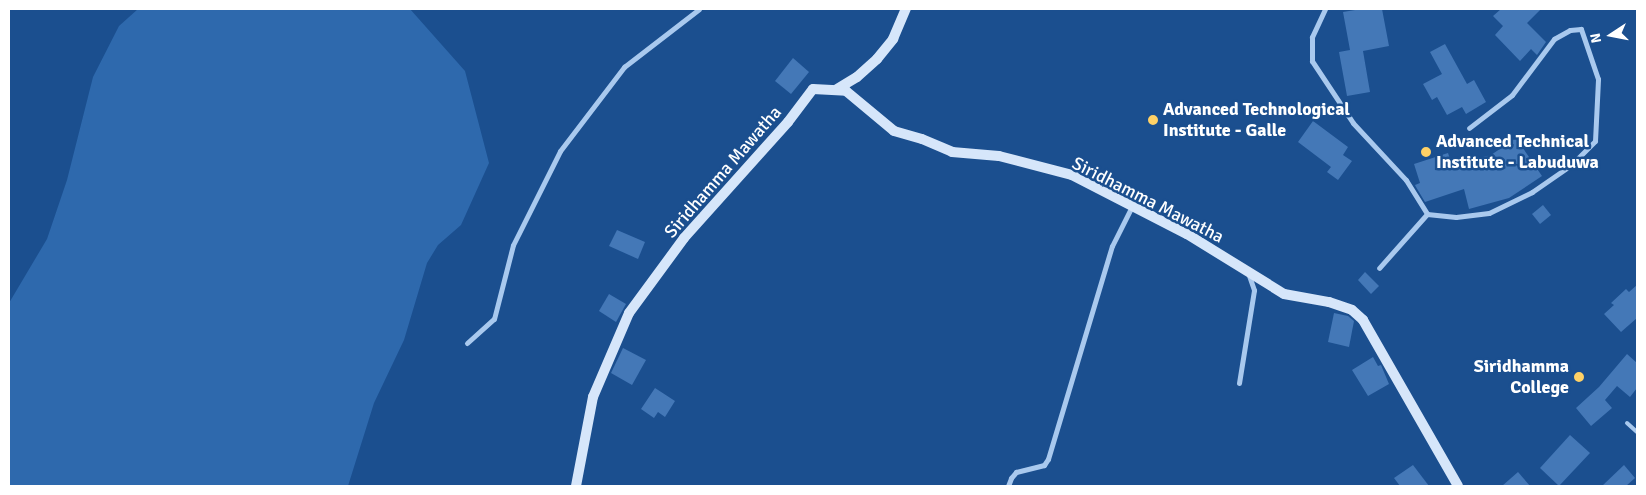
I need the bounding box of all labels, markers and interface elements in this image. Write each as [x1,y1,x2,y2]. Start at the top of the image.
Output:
north arrow [1586,10,1636,60]
text: N [1587,32,1605,44]
place label: Advanced Technological Institute - Galle [1163,99,1350,142]
street label: Siridhamma Mawatha [660,102,786,242]
marker: Advanced Technological Institute - Galle [1147,114,1159,126]
place label: Advanced Technical Institute - Labuduwa [1436,131,1599,173]
marker: Advanced Technical Institute - Labuduwa [1420,146,1432,158]
street label: Siridhamma Mawatha [1069,152,1227,248]
place label: Siridhamma College [1474,356,1569,398]
marker: Siridhamma College [1573,371,1585,383]

